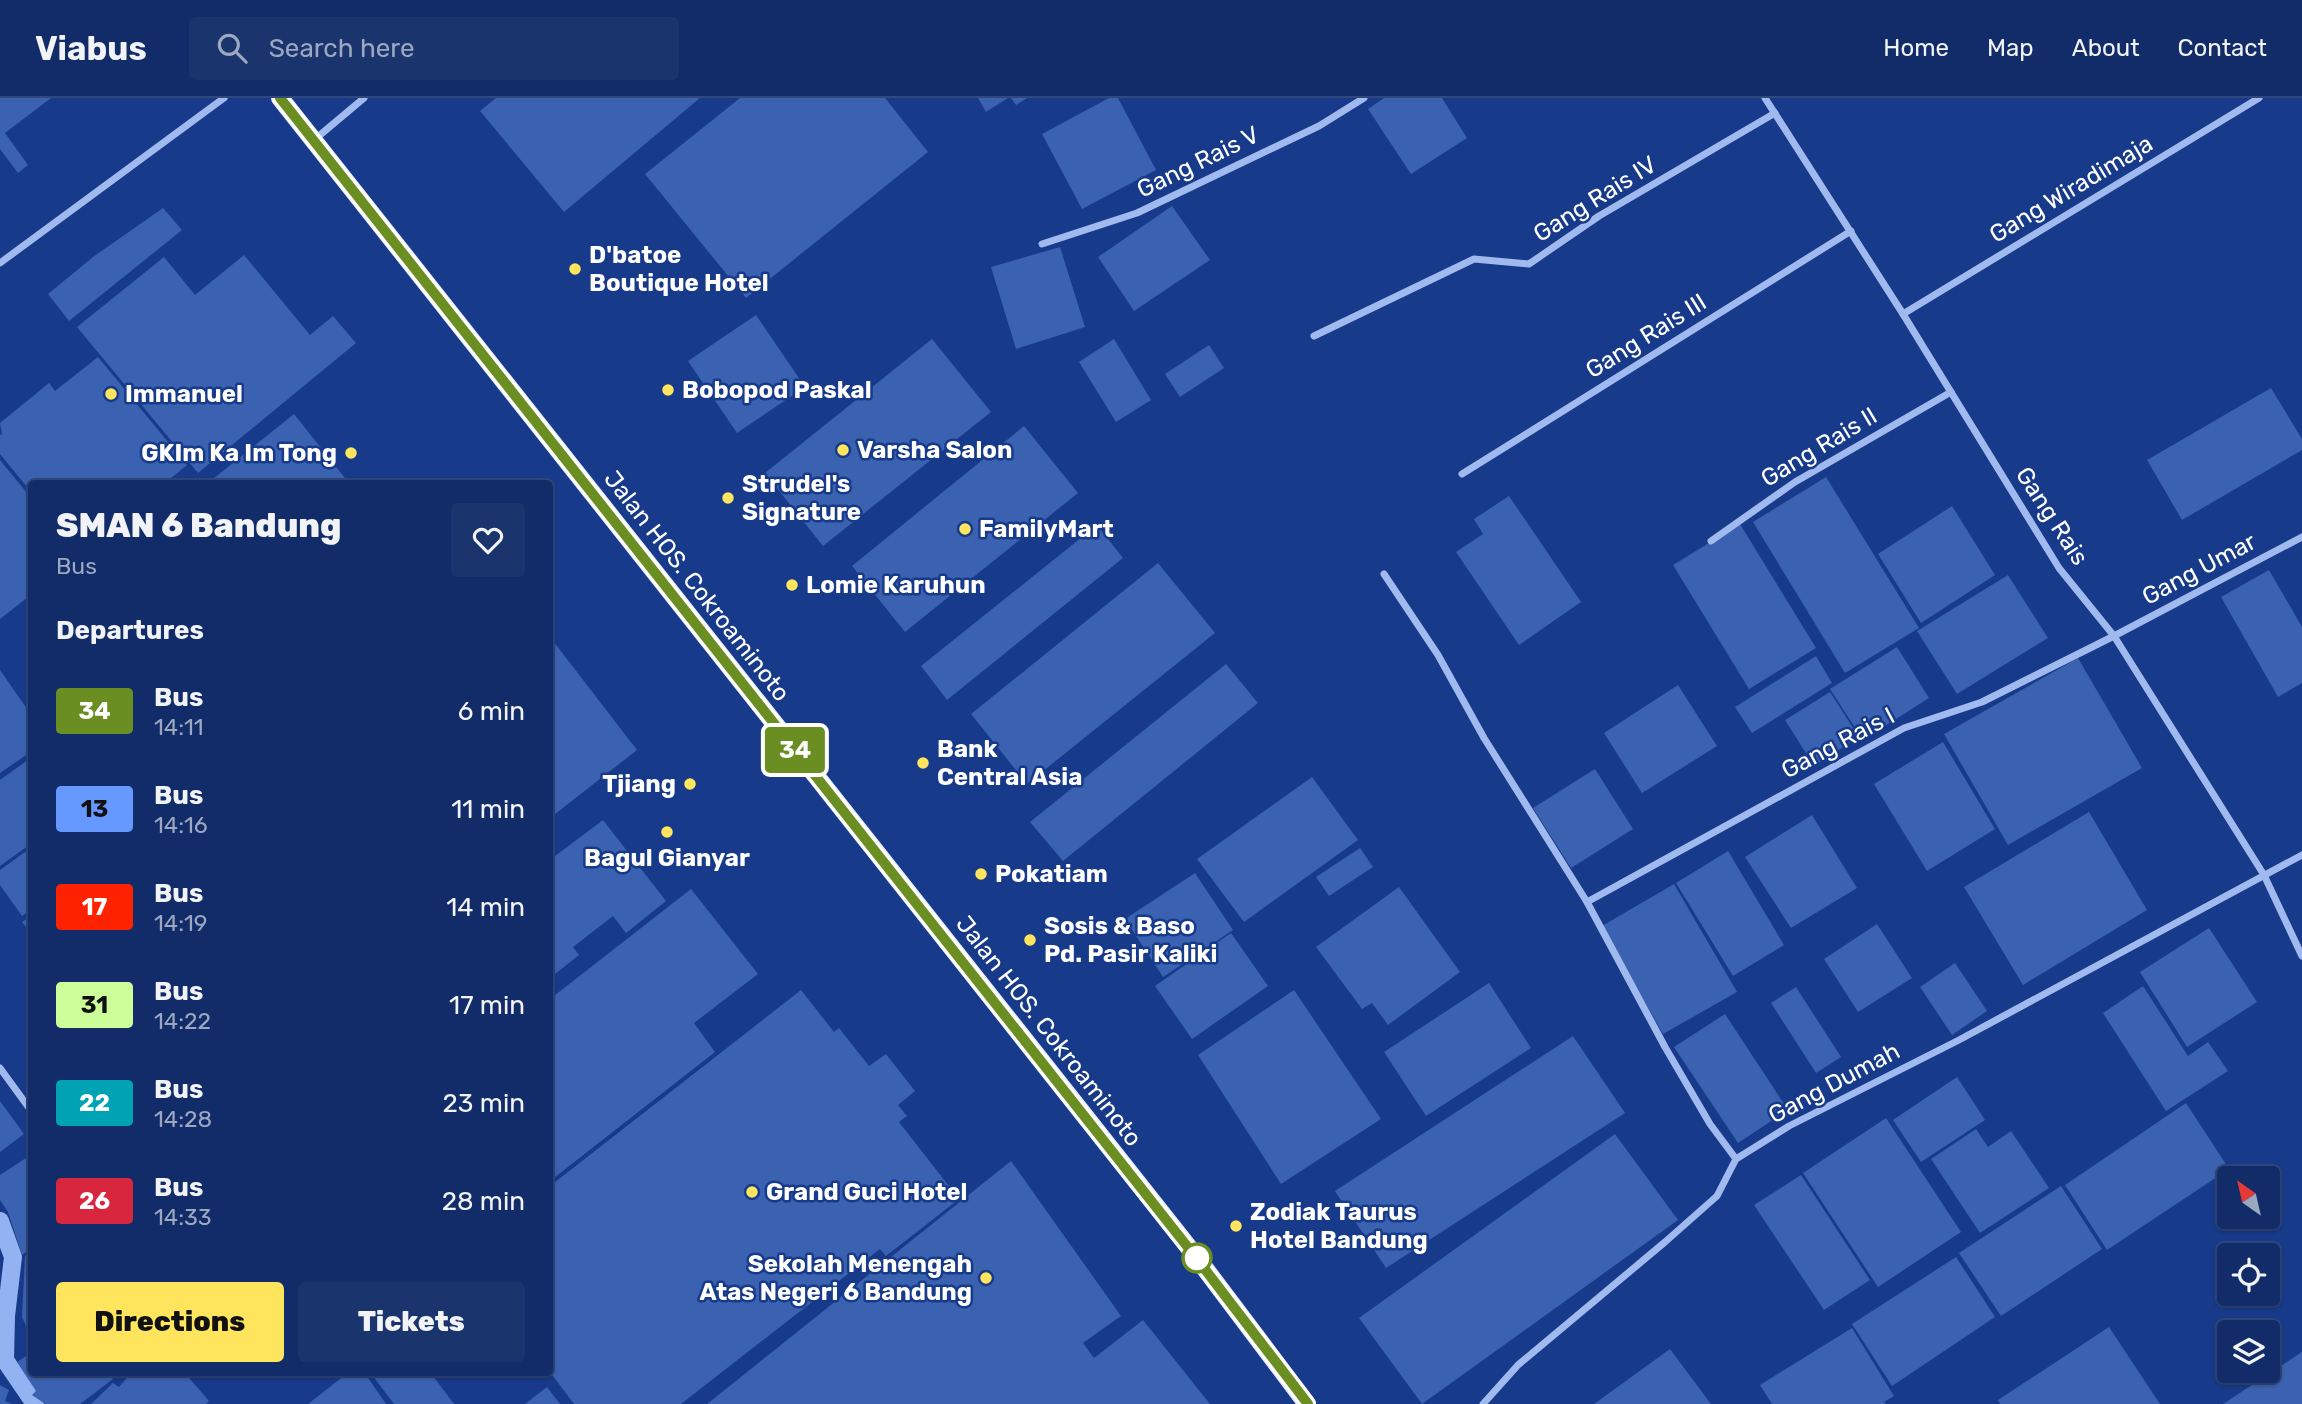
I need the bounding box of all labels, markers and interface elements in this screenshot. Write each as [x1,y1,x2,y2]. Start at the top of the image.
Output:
search box [189,17,679,80]
text: Viabus [35,29,147,68]
icon: search [213,29,251,67]
text: Search here [269,33,415,64]
text: Home [1883,34,1949,62]
text: Map [1987,34,2034,62]
text: About [2072,34,2140,62]
text: Contact [2178,34,2267,62]
street label: Gang Rais V [1132,120,1264,204]
street label: Gang Wiradimaja [1984,129,2158,249]
street label: Gang Rais IV [1528,150,1662,248]
place label: D'batoe Boutique Hotel [589,241,769,297]
marker: D'batoe Boutique Hotel [567,261,583,277]
street label: Gang Rais III [1581,288,1711,384]
place label: Bobopod Paskal [682,376,872,404]
place label: Immanuel [125,380,243,408]
marker: Bobopod Paskal [660,382,676,398]
marker: Immanuel [103,386,119,402]
street label: Gang Rais II [1756,401,1882,493]
place label: Varsha Salon [857,436,1012,464]
place label: GKIm Ka Im Tong [141,439,337,467]
marker: Varsha Salon [835,442,851,458]
marker: GKIm Ka Im Tong [343,445,359,461]
street label: Gang Rais [2010,462,2094,570]
street label: Jalan HOS. Cokroaminoto [598,465,796,707]
place label: Strudel's Signature [742,470,861,526]
marker: Strudel's Signature [720,490,736,506]
button: heart [451,503,525,577]
text: SMAN 6 Bandung [56,506,342,545]
place label: FamilyMart [979,515,1114,543]
marker: FamilyMart [957,521,973,537]
street label: Gang Umar [2137,527,2261,611]
text: Bus [56,552,97,580]
place label: Lomie Karuhun [806,571,986,599]
marker: Lomie Karuhun [784,577,800,593]
text: Departures [56,615,204,646]
text: Bus [154,682,203,713]
text: 6 min [458,696,525,727]
text: 34 [78,697,111,725]
street label: Gang Rais I [1777,702,1899,784]
text: 14:11 [154,713,204,741]
line badge: 34 [764,727,826,773]
place label: Bank Central Asia [937,735,1082,791]
text: 34 [779,736,811,764]
marker: Bank Central Asia [915,755,931,771]
place label: Tjiang [602,770,676,798]
marker: Tjiang [682,776,698,792]
text: Bus [154,780,203,811]
text: 11 min [451,794,525,825]
text: 13 [81,795,108,823]
text: 14:16 [154,811,208,839]
marker: Bagul Gianyar [659,824,675,840]
place label: Bagul Gianyar [584,844,750,872]
place label: Pokatiam [995,860,1108,888]
marker: Pokatiam [973,866,989,882]
text: Bus [154,878,203,909]
text: 14 min [446,892,525,923]
text: 17 [82,893,107,921]
text: 14:19 [154,909,208,937]
street label: Jalan HOS. Cokroaminoto [950,910,1148,1152]
place label: Sosis & Baso Pd. Pasir Kaliki [1044,912,1217,968]
marker: Sosis & Baso Pd. Pasir Kaliki [1022,932,1038,948]
text: Bus [154,976,203,1007]
text: 17 min [449,990,525,1021]
text: 31 [81,991,108,1019]
text: 14:22 [154,1007,211,1035]
street label: Gang Dumah [1764,1037,1904,1129]
text: Bus [154,1074,203,1105]
text: 23 min [443,1088,525,1119]
text: 22 [79,1089,110,1117]
text: 14:28 [154,1105,212,1133]
north arrow [2217,1166,2280,1228]
map controls [2217,1166,2280,1383]
text: Bus [154,1172,203,1203]
place label: Grand Guci Hotel [766,1178,967,1206]
marker: Grand Guci Hotel [744,1184,760,1200]
text: 28 min [442,1186,525,1217]
text: 26 [79,1187,110,1215]
place label: Zodiak Taurus Hotel Bandung [1250,1198,1428,1254]
text: 14:33 [154,1203,212,1231]
marker: Zodiak Taurus Hotel Bandung [1228,1218,1244,1234]
unlabelled marker [1182,1243,1212,1273]
button: locate [2217,1243,2280,1306]
place label: Sekolah Menengah Atas Negeri 6 Bandung [700,1250,972,1306]
marker: Sekolah Menengah Atas Negeri 6 Bandung [978,1270,994,1286]
button: Directions [56,1282,284,1362]
button: Tickets [298,1282,525,1362]
button: layers [2217,1320,2280,1383]

